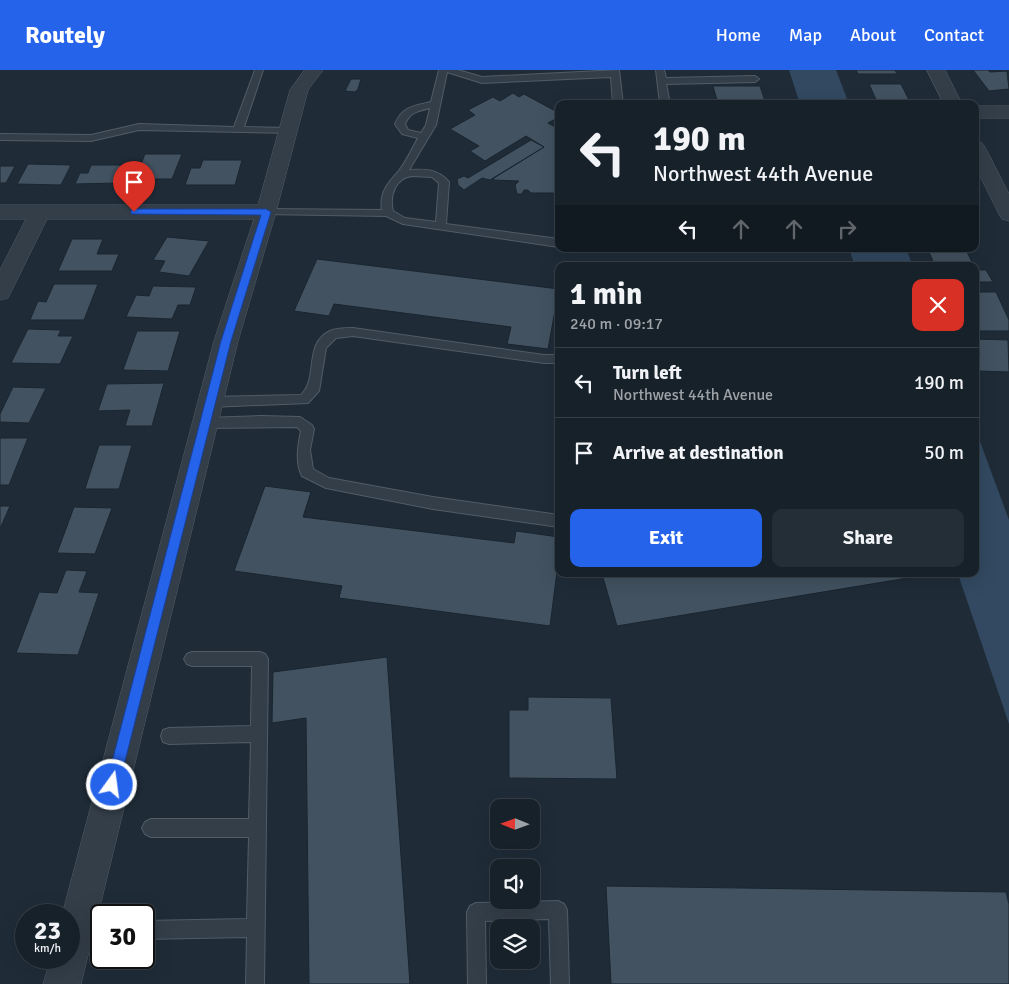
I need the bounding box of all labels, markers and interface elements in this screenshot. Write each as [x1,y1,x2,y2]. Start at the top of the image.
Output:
text: Routely [25,20,105,50]
text: Home [716,24,761,46]
text: Map [789,24,822,46]
text: About [850,24,896,46]
text: Contact [924,24,984,46]
text: 190 m [653,117,746,160]
icon: left [570,120,635,185]
text: Northwest 44th Avenue [653,160,873,187]
pin [113,161,155,212]
icon: arrive [120,168,148,196]
icon: left [674,215,702,243]
icon: ahead [727,215,755,243]
icon: ahead [780,215,808,243]
icon: right [833,215,861,243]
text: 1 min [570,276,642,313]
button: close [912,279,964,331]
text: 240 m · 09:17 [570,314,663,334]
text: Turn left [613,361,682,385]
icon: left [570,369,598,397]
text: 190 m [914,371,964,395]
text: Northwest 44th Avenue [613,385,773,405]
icon: arrive [570,439,598,467]
text: Arrive at destination [613,441,784,465]
text: 50 m [924,441,964,465]
button: Exit [570,509,762,567]
button: Share [772,509,964,567]
position arrow [85,758,137,810]
north arrow [490,799,540,849]
map controls [490,799,540,969]
button: sound [490,859,540,909]
speed limit sign: 30 [90,904,155,969]
text: 23 [34,915,61,946]
button: layers [490,919,540,969]
text: km/h [34,941,61,956]

